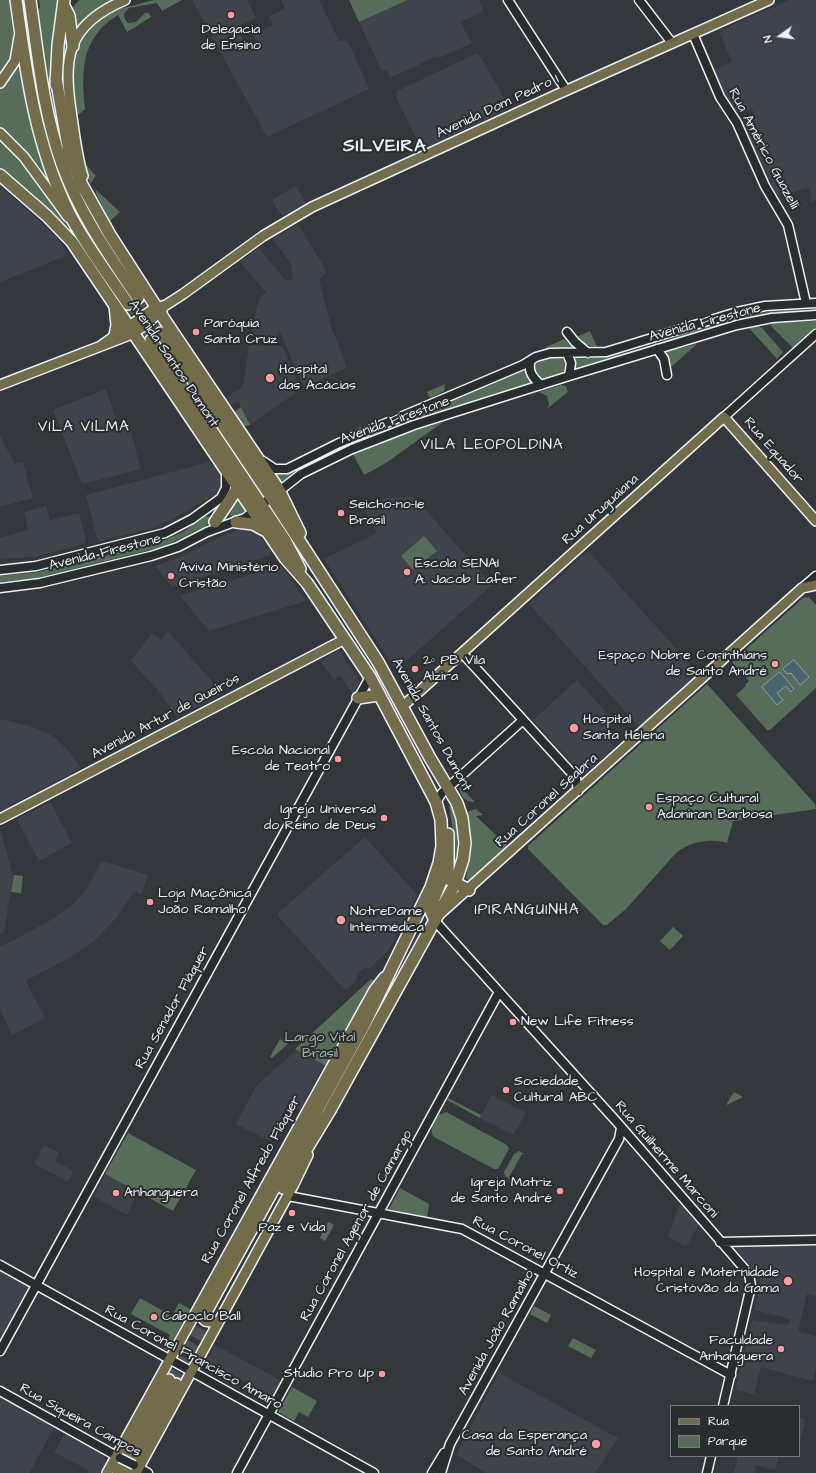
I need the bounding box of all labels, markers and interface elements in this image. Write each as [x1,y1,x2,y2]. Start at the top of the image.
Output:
marker: Delegacia de Ensino [226,10,236,20]
north arrow [760,16,800,56]
place label: Delegacia de Ensino [201,22,261,54]
text: N [760,34,776,44]
street label: Avenida Dom Pedro I [434,71,562,143]
street label: Rua Américo Guazelli [724,86,802,212]
district label: SILVEIRA [343,136,427,158]
street label: Avenida Santos Dumont [124,297,222,431]
street label: Avenida Firestone [647,300,763,346]
place label: Paróquia Santa Cruz [204,316,277,348]
marker: Paróquia Santa Cruz [191,327,201,337]
place label: Hospital das Acácias [279,362,356,394]
marker: Hospital das Acácias [264,372,276,384]
street label: Avenida Firestone [338,393,452,449]
street label: Rua Equador [740,414,806,488]
district label: VILA VILMA [38,419,130,437]
district label: VILA LEOPOLDINA [421,437,563,455]
street label: Rua Uruguaiana [559,471,643,549]
place label: Seicho-no-Ie Brasil [349,497,425,530]
marker: Seicho-no-Ie Brasil [336,508,346,518]
street label: Avenida Firestone [47,531,163,575]
place label: Escola SENAI A. Jacob Lafer [415,556,517,588]
place label: Aviva Ministério Cristão [179,560,278,592]
marker: Escola SENAI A. Jacob Lafer [402,567,412,577]
marker: Aviva Ministério Cristão [166,571,176,581]
place label: Espaço Nobre Corinthians de Santo André [599,648,767,680]
place label: 2º PB Vila Alzira [423,653,485,686]
street label: Avenida Santos Dumont [387,655,475,795]
marker: Espaço Nobre Corinthians de Santo André [770,659,780,669]
marker: 2º PB Vila Alzira [410,664,420,674]
street label: Avenida Artur de Queirós [89,671,243,763]
place label: Hospital Santa Helena [583,712,664,744]
marker: Hospital Santa Helena [568,722,580,734]
place label: Escola Nacional de Teatro [232,743,330,776]
street label: Rua Coronel Seabra [492,751,602,851]
marker: Escola Nacional de Teatro [333,754,343,764]
place label: Espaço Cultural Adoniran Barbosa [657,791,772,824]
place label: Igreja Universal do Reino de Deus [264,802,376,834]
marker: Espaço Cultural Adoniran Barbosa [644,802,654,812]
marker: Igreja Universal do Reino de Deus [379,813,389,823]
place label: Loja Maçônica João Ramalho [158,886,251,918]
marker: Loja Maçônica João Ramalho [145,897,155,907]
district label: IPIRANGUINHA [475,902,579,920]
place label: NotreDame Intermédica [350,904,424,936]
marker: NotreDame Intermédica [335,914,347,926]
street label: Rua Senador Fláquer [132,944,214,1072]
place label: New Life Fitness [521,1014,634,1030]
marker: New Life Fitness [508,1017,518,1027]
park label: Largo Vital Brasil [284,1030,356,1062]
place label: Sociedade Cultural ABC [514,1074,597,1106]
marker: Sociedade Cultural ABC [501,1085,511,1095]
street label: Rua Coronel Alfredo Fláquer [199,1093,305,1267]
street label: Rua Guilherme Marconi [611,1098,721,1222]
street label: Rua Coronel Agenor de Camargo [297,1128,417,1324]
place label: Igreja Matriz de Santo André [451,1175,552,1208]
place label: Anhanguera [124,1185,198,1201]
marker: Igreja Matriz de Santo André [555,1186,565,1196]
marker: Anhanguera [111,1188,121,1198]
marker: Paz e Vida [287,1208,297,1218]
street label: Rua Coronel Ortiz [469,1213,581,1283]
place label: Paz e Vida [259,1220,325,1236]
place label: Hospital e Maternidade Cristóvão da Gama [634,1265,779,1298]
street label: Avenida João Ramalho [456,1267,538,1399]
marker: Hospital e Maternidade Cristóvão da Gama [782,1275,794,1287]
street label: Rua Coronel Francisco Amaro [101,1302,285,1414]
place label: Caboclo Ball [162,1309,241,1325]
marker: Caboclo Ball [149,1312,159,1322]
place label: Faculdade Anhanguera [699,1333,773,1366]
marker: Faculdade Anhanguera [776,1344,786,1354]
place label: Studio Pro Up [284,1366,374,1382]
marker: Studio Pro Up [377,1369,387,1379]
street label: Rua Siqueira Campos [16,1381,144,1461]
legend [670,1405,800,1457]
text: Rua [708,1413,729,1430]
place label: Casa da Esperança de Santo André [462,1428,587,1460]
text: Parque [708,1433,747,1450]
marker: Casa da Esperança de Santo André [590,1438,602,1450]

